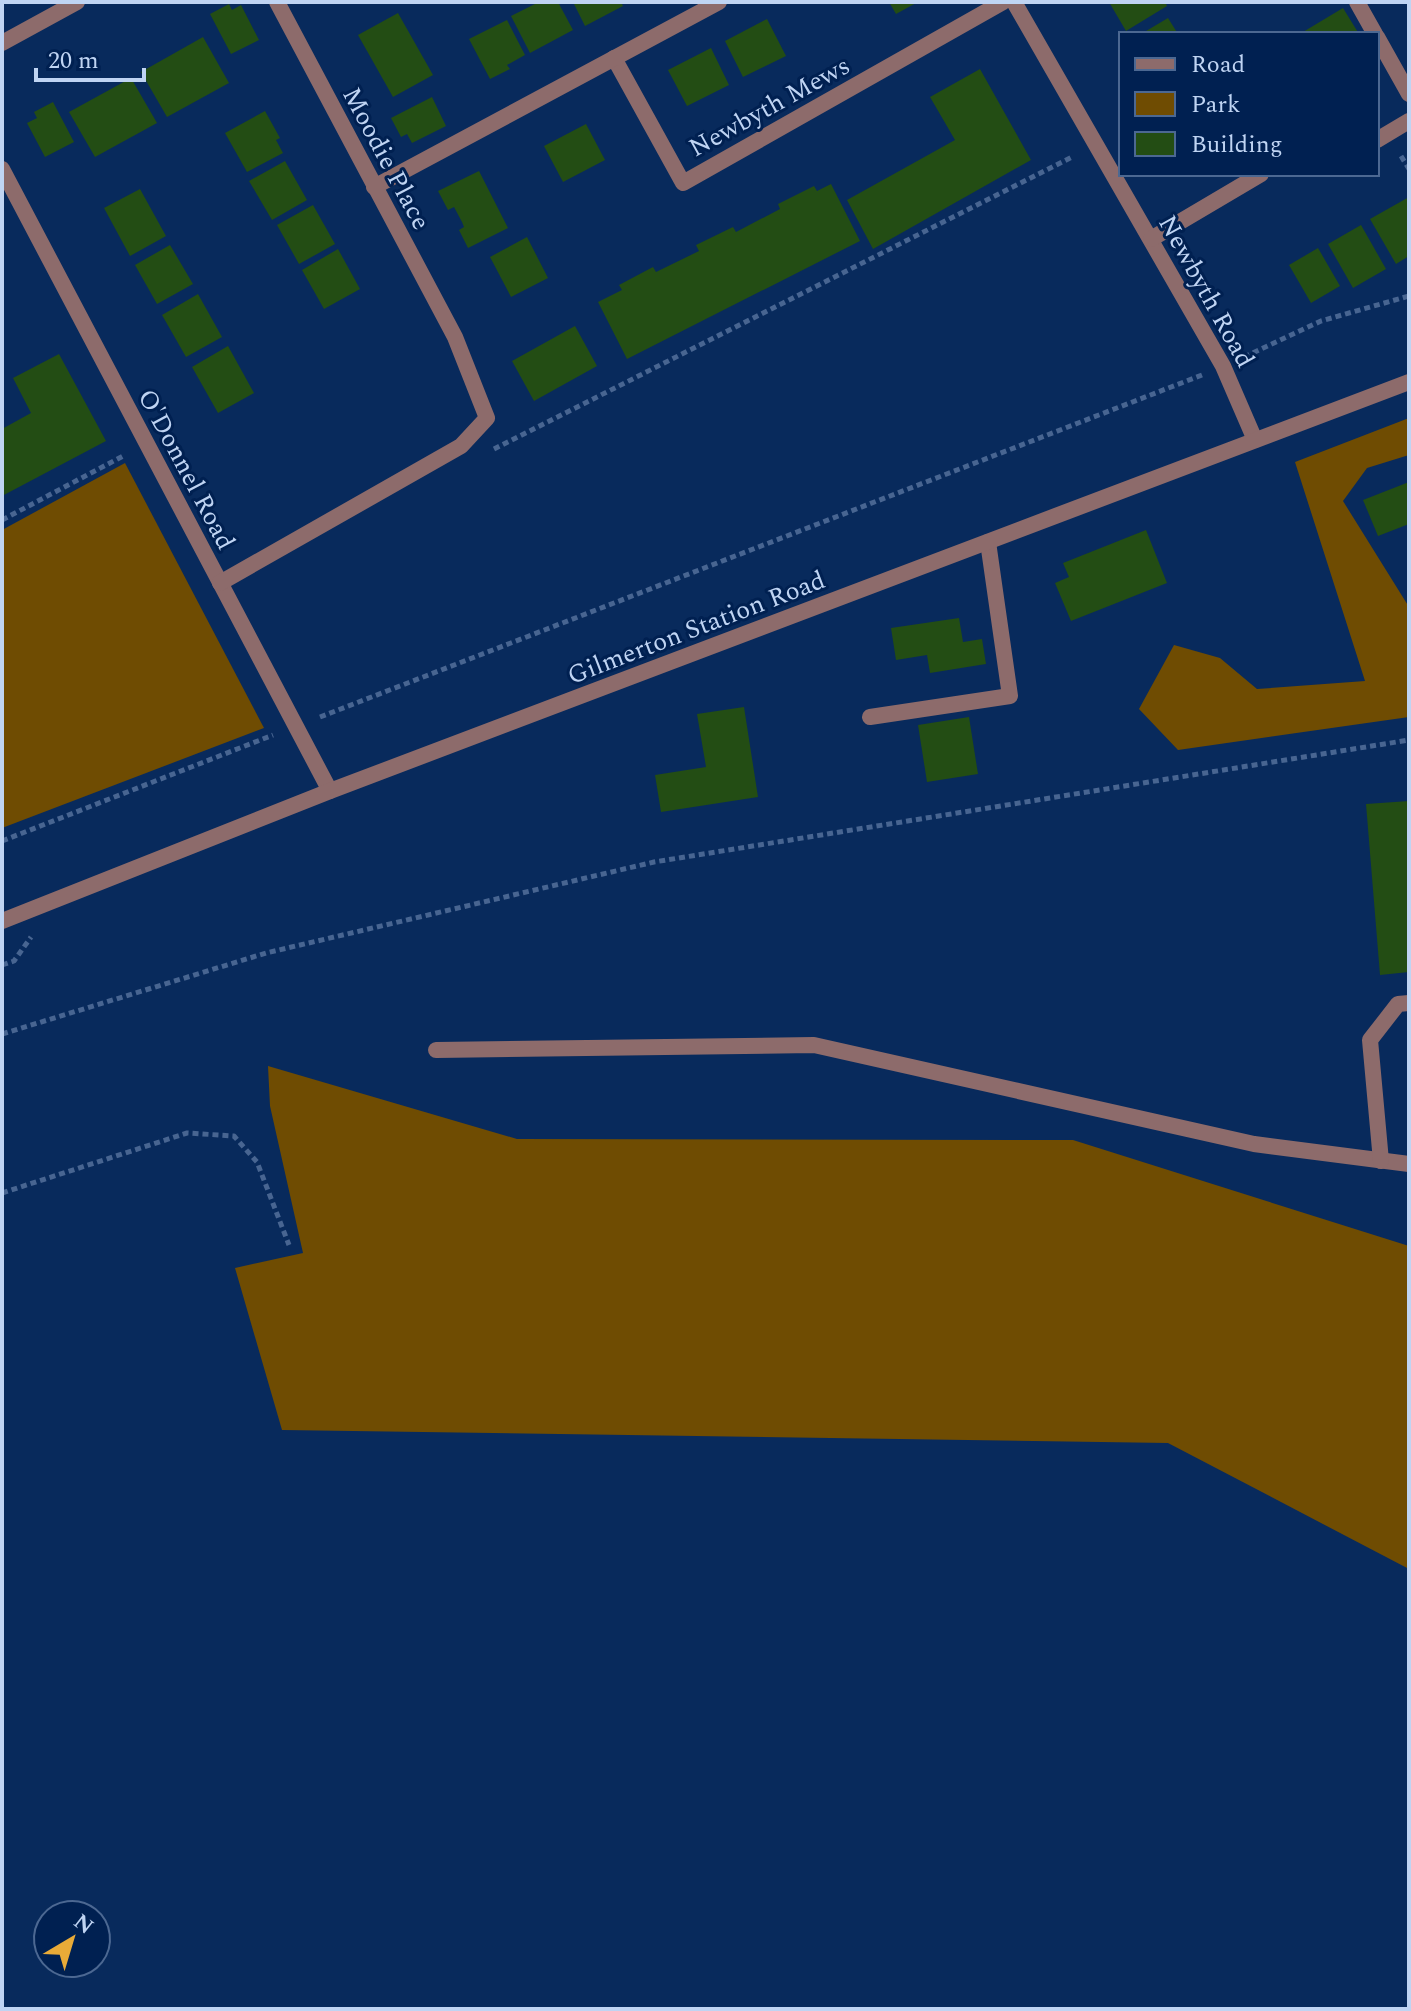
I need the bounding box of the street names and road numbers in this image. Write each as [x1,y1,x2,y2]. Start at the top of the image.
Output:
street label: Newbyth Mews [681,46,858,168]
street label: Moodie Place [332,80,441,237]
street label: Newbyth Road [1148,208,1265,375]
street label: O'Donnel Road [127,382,245,557]
street label: Gilmerton Station Road [562,560,831,696]

